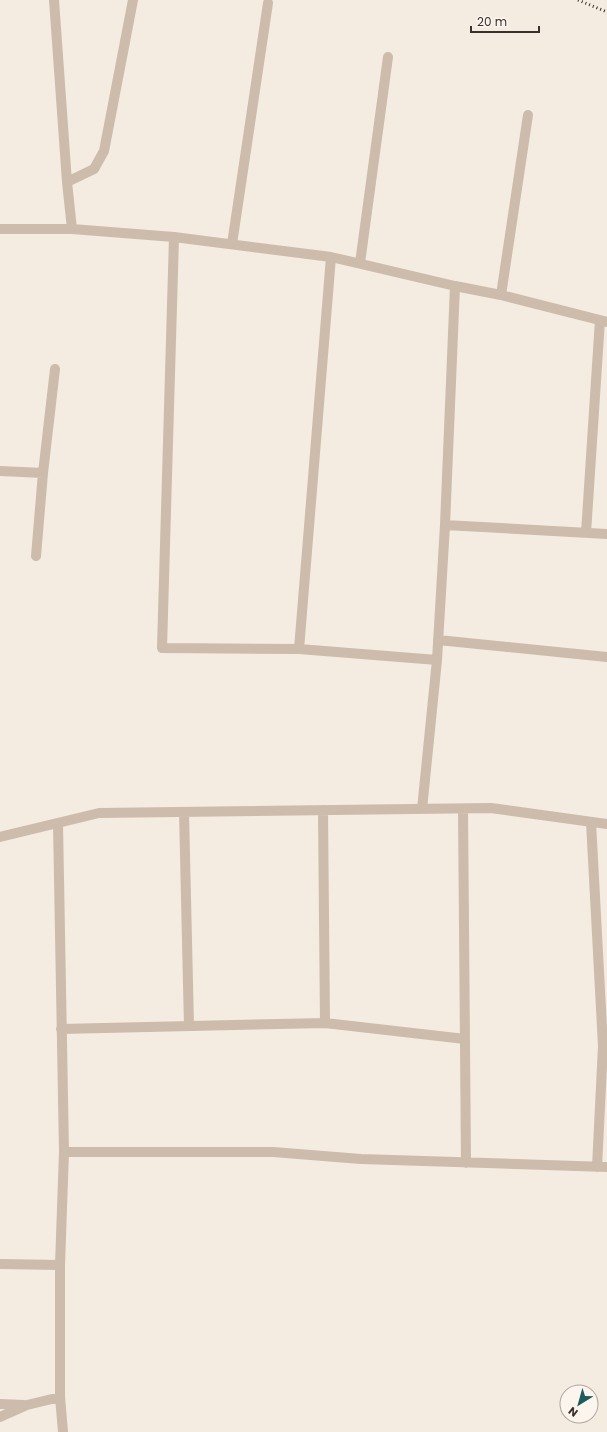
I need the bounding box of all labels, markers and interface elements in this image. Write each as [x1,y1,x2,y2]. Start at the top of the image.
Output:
scale bar [471,8,539,34]
text: 20 m [477,13,507,30]
north arrow [559,1384,599,1424]
text: N [565,1403,581,1421]

